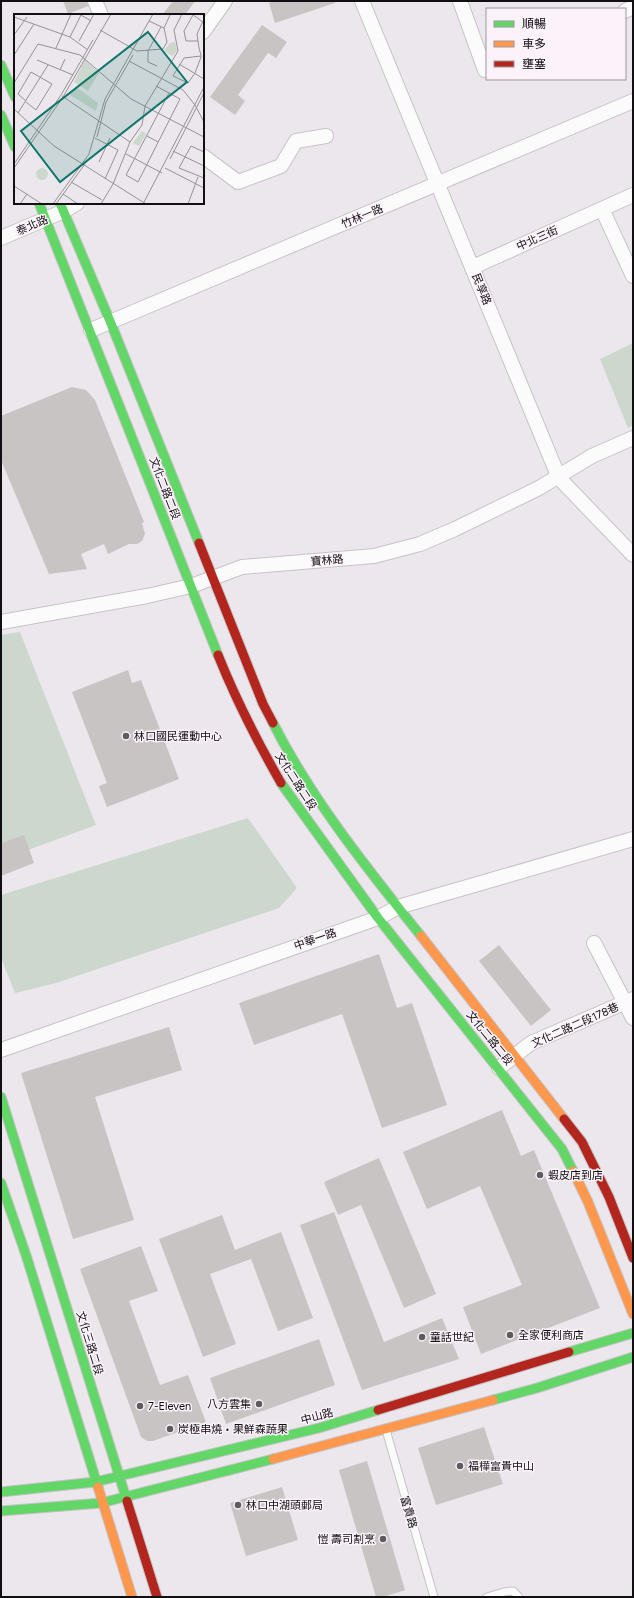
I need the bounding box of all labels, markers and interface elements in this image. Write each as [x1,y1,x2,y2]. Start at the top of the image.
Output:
legend [486,8,626,80]
inset map [14,14,204,204]
text: 順暢 [522,17,546,31]
text: 車多 [522,37,546,51]
text: 壅塞 [522,57,546,71]
street label: 竹林一路 [339,202,385,231]
street label: 泰北路 [14,213,50,238]
street label: 中北三街 [514,224,560,253]
street label: 民享路 [469,271,494,307]
street label: 文化二路二段 [147,455,182,521]
street label: 寶林路 [310,553,344,568]
place label: 林口國民運動中心 [134,730,222,743]
marker: 林口國民運動中心 [121,731,131,741]
street label: 文化二路二段 [272,750,319,812]
street label: 中華一路 [292,926,338,953]
street label: 文化二路二段178巷 [530,1000,621,1051]
street label: 文化二路二段 [464,1009,515,1068]
place label: 蝦皮店到店 [548,1169,603,1182]
marker: 蝦皮店到店 [535,1170,545,1180]
street label: 文化三路二段 [74,1310,105,1377]
place label: 全家便利商店 [518,1329,584,1342]
marker: 全家便利商店 [505,1330,515,1340]
place label: 童話世紀 [430,1331,474,1344]
marker: 童話世紀 [417,1332,427,1342]
place label: 八方雲集 [207,1398,251,1411]
marker: 八方雲集 [254,1399,264,1409]
place label: 7-Eleven [148,1400,191,1413]
marker: 7-Eleven [135,1401,145,1411]
street label: 中山路 [300,1406,335,1427]
place label: 炭極串燒 • 果鮮森蔬果 [178,1423,288,1436]
marker: 炭極串燒 • 果鮮森蔬果 [165,1424,175,1434]
place label: 福樺富貴中山 [468,1460,534,1473]
marker: 福樺富貴中山 [455,1461,465,1471]
street label: 富貴路 [398,1494,419,1530]
place label: 林口中湖頭郵局 [246,1499,323,1512]
marker: 林口中湖頭郵局 [233,1500,243,1510]
place label: 愷 壽司割烹 [317,1533,375,1546]
marker: 愷 壽司割烹 [378,1534,388,1544]

